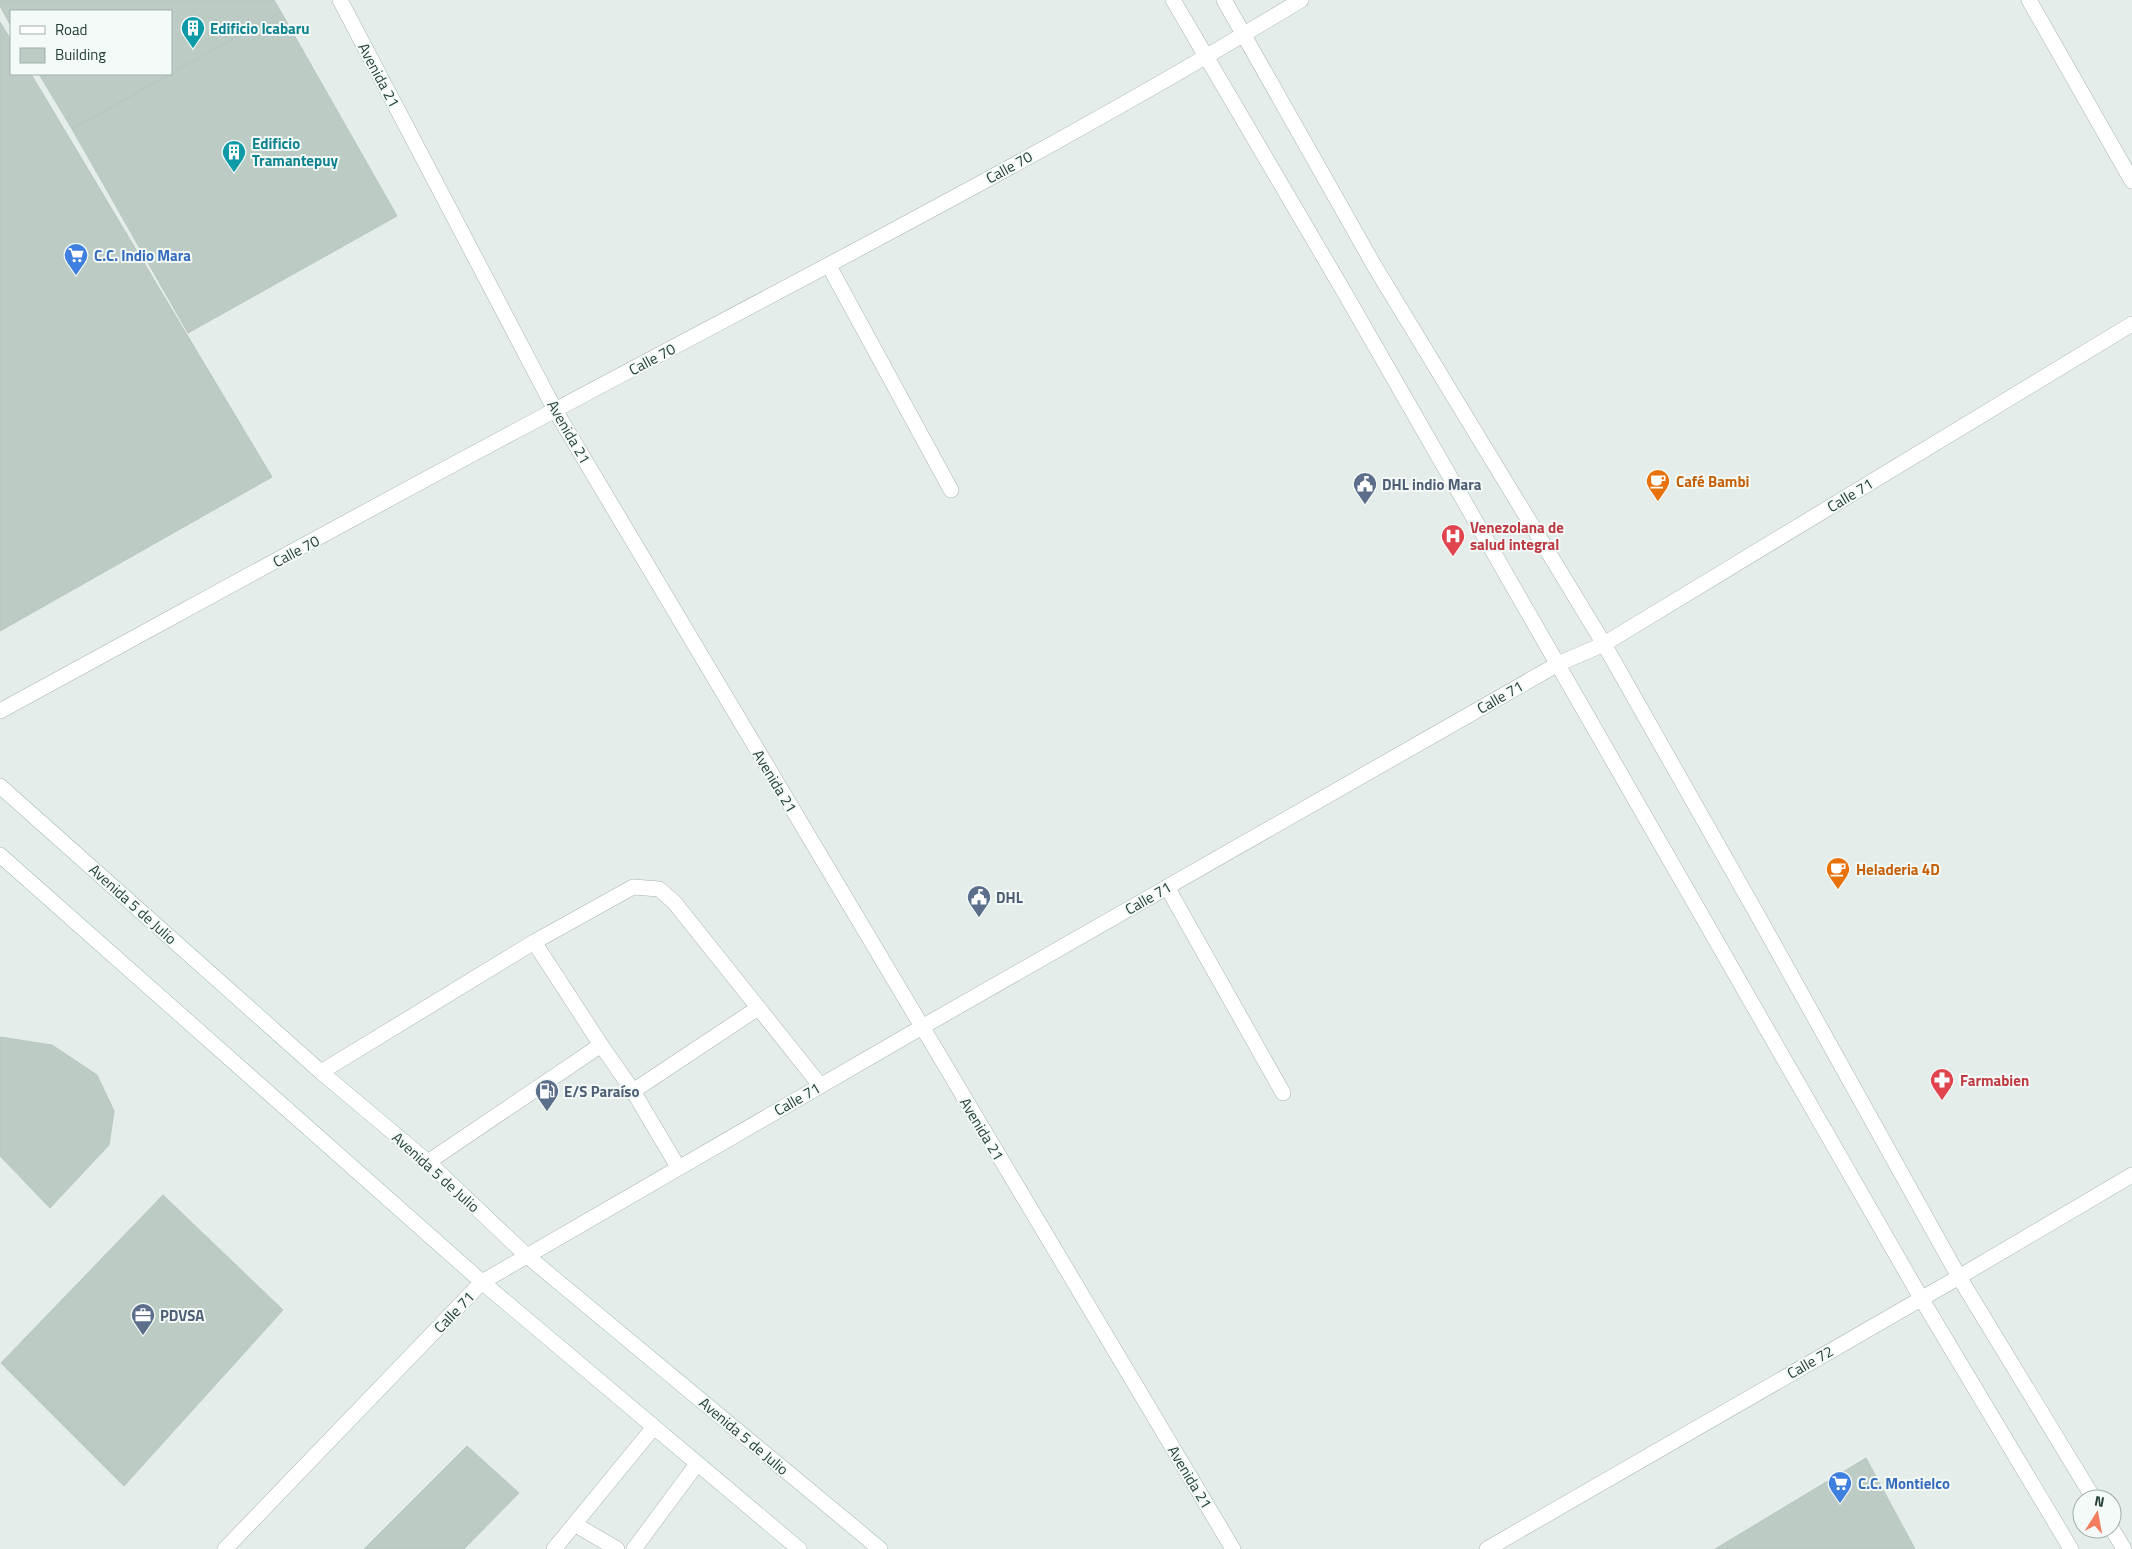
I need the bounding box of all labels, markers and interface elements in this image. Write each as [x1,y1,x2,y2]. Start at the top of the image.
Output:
legend [10,10,172,75]
building icon: Edificio Icabaru [180,15,206,49]
place label: Edificio Icabaru [210,17,310,40]
text: Road [55,18,87,41]
street label: Avenida 21 [352,39,406,111]
text: Building [55,43,106,66]
place label: Edificio Tramantepuy [252,132,338,172]
building icon: Edificio Tramantepuy [221,139,247,173]
street label: Calle 70 [981,145,1037,189]
supermarket icon: C.C. Indio Mara [63,242,89,276]
place label: C.C. Indio Mara [94,244,191,267]
street label: Calle 70 [624,337,680,381]
street label: Avenida 21 [541,396,597,468]
cafe icon: Café Bambi [1645,468,1671,502]
place label: Café Bambi [1676,470,1749,493]
public building icon: DHL indio Mara [1352,471,1378,505]
street label: Calle 71 [1823,472,1877,518]
place label: DHL indio Mara [1382,473,1482,496]
place label: Venezolana de salud integral [1470,516,1564,556]
hospital icon: Venezolana de salud integral [1440,523,1466,557]
street label: Calle 70 [268,529,324,573]
street label: Calle 71 [1472,674,1528,720]
street label: Avenida 21 [747,745,803,817]
cafe icon: Heladeria 4D [1825,856,1851,890]
street label: Avenida 5 de Julio [84,858,182,950]
place label: Heladeria 4D [1856,858,1940,881]
street label: Calle 71 [1120,875,1176,921]
public building icon: DHL [966,884,992,918]
place label: DHL [996,886,1023,909]
pharmacy icon: Farmabien [1929,1067,1955,1101]
place label: Farmabien [1960,1069,2029,1092]
street label: Calle 71 [769,1076,825,1122]
fuel station icon: E/S Paraíso [534,1078,560,1112]
place label: E/S Paraíso [564,1080,639,1103]
street label: Avenida 21 [954,1093,1010,1165]
street label: Avenida 5 de Julio [387,1126,485,1218]
street label: Calle 71 [428,1286,480,1338]
office icon: PDVSA [130,1302,156,1336]
place label: PDVSA [160,1304,204,1327]
street label: Calle 72 [1782,1339,1838,1385]
street label: Avenida 5 de Julio [694,1392,794,1480]
street label: Avenida 21 [1162,1441,1218,1513]
supermarket icon: C.C. Montielco [1827,1470,1853,1504]
place label: C.C. Montielco [1858,1472,1950,1495]
north arrow [2072,1489,2122,1539]
text: N [2093,1490,2106,1512]

